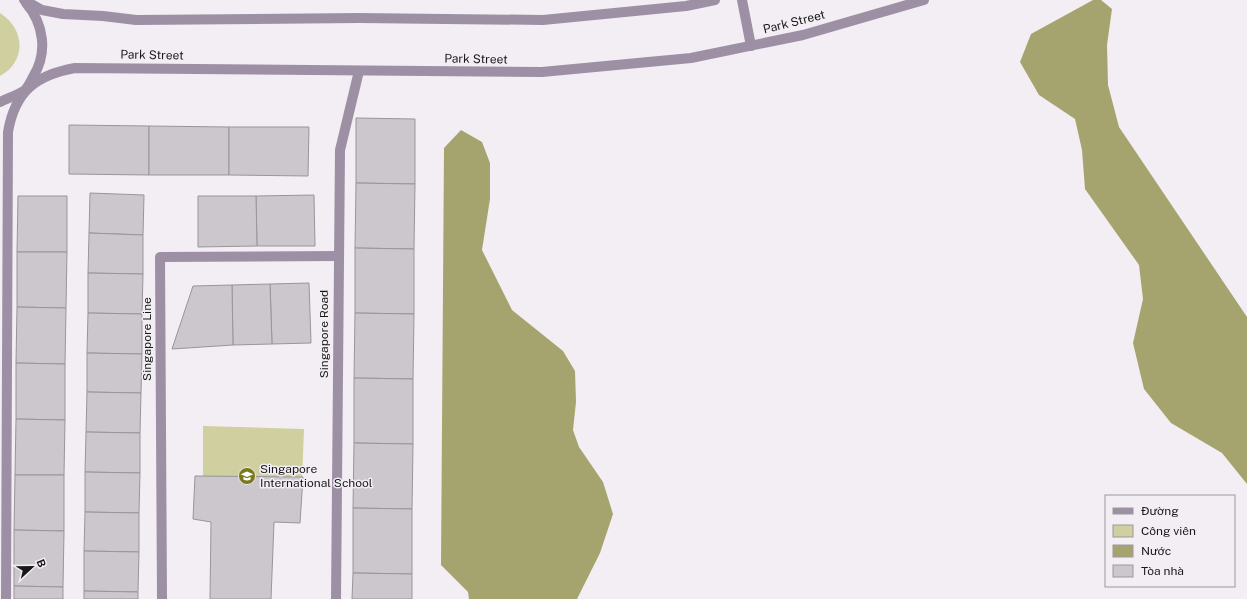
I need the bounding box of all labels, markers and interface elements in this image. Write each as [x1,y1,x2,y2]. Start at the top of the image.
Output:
street label: Park Street [761,7,827,36]
street label: Park Street [120,47,184,63]
street label: Park Street [444,51,508,67]
street label: Singapore Road [317,290,331,378]
street label: Singapore Line [140,297,154,381]
place label: Singapore International School [260,462,373,490]
school or university icon: Singapore International School [237,466,257,486]
legend [1105,495,1235,587]
text: Đường [1141,504,1179,518]
text: Công viên [1141,524,1196,538]
text: Nước [1141,544,1171,558]
north arrow [12,547,52,587]
text: B [34,558,48,569]
text: Tòa nhà [1141,564,1184,578]

